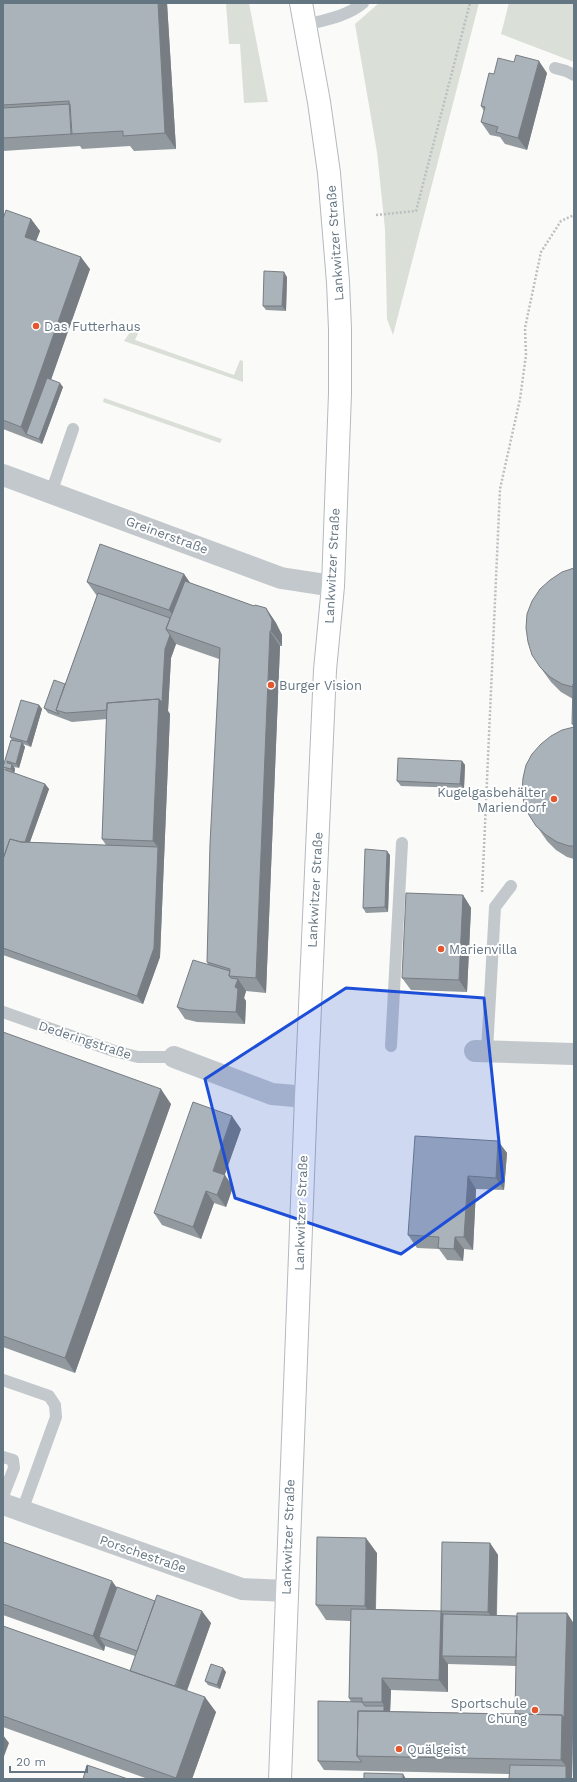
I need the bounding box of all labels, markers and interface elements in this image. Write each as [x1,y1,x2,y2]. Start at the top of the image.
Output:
street label: Lankwitzer Straße [323,185,347,301]
place label: Das Futterhaus [44,319,141,334]
marker: Das Futterhaus [31,321,41,331]
street label: Lankwitzer Straße [321,508,343,624]
street label: Greinerstraße [124,513,210,557]
place label: Burger Vision [279,678,362,693]
marker: Burger Vision [266,680,276,690]
place label: Kugelgasbehälter Mariendorf [437,785,546,815]
marker: Kugelgasbehälter Mariendorf [549,794,559,804]
street label: Lankwitzer Straße [304,832,326,948]
place label: Marienvilla [449,942,518,957]
marker: Marienvilla [436,944,446,954]
street label: Dederingstraße [37,1018,133,1062]
street label: Lankwitzer Straße [291,1155,311,1271]
street label: Lankwitzer Straße [278,1479,298,1595]
street label: Porschestraße [98,1532,188,1576]
place label: Sportschule Chung [451,1696,527,1726]
marker: Sportschule Chung [530,1705,540,1715]
place label: Quälgeist [407,1742,467,1757]
marker: Quälgeist [394,1744,404,1754]
scale bar [10,1748,87,1774]
text: 20 m [16,1755,46,1769]

